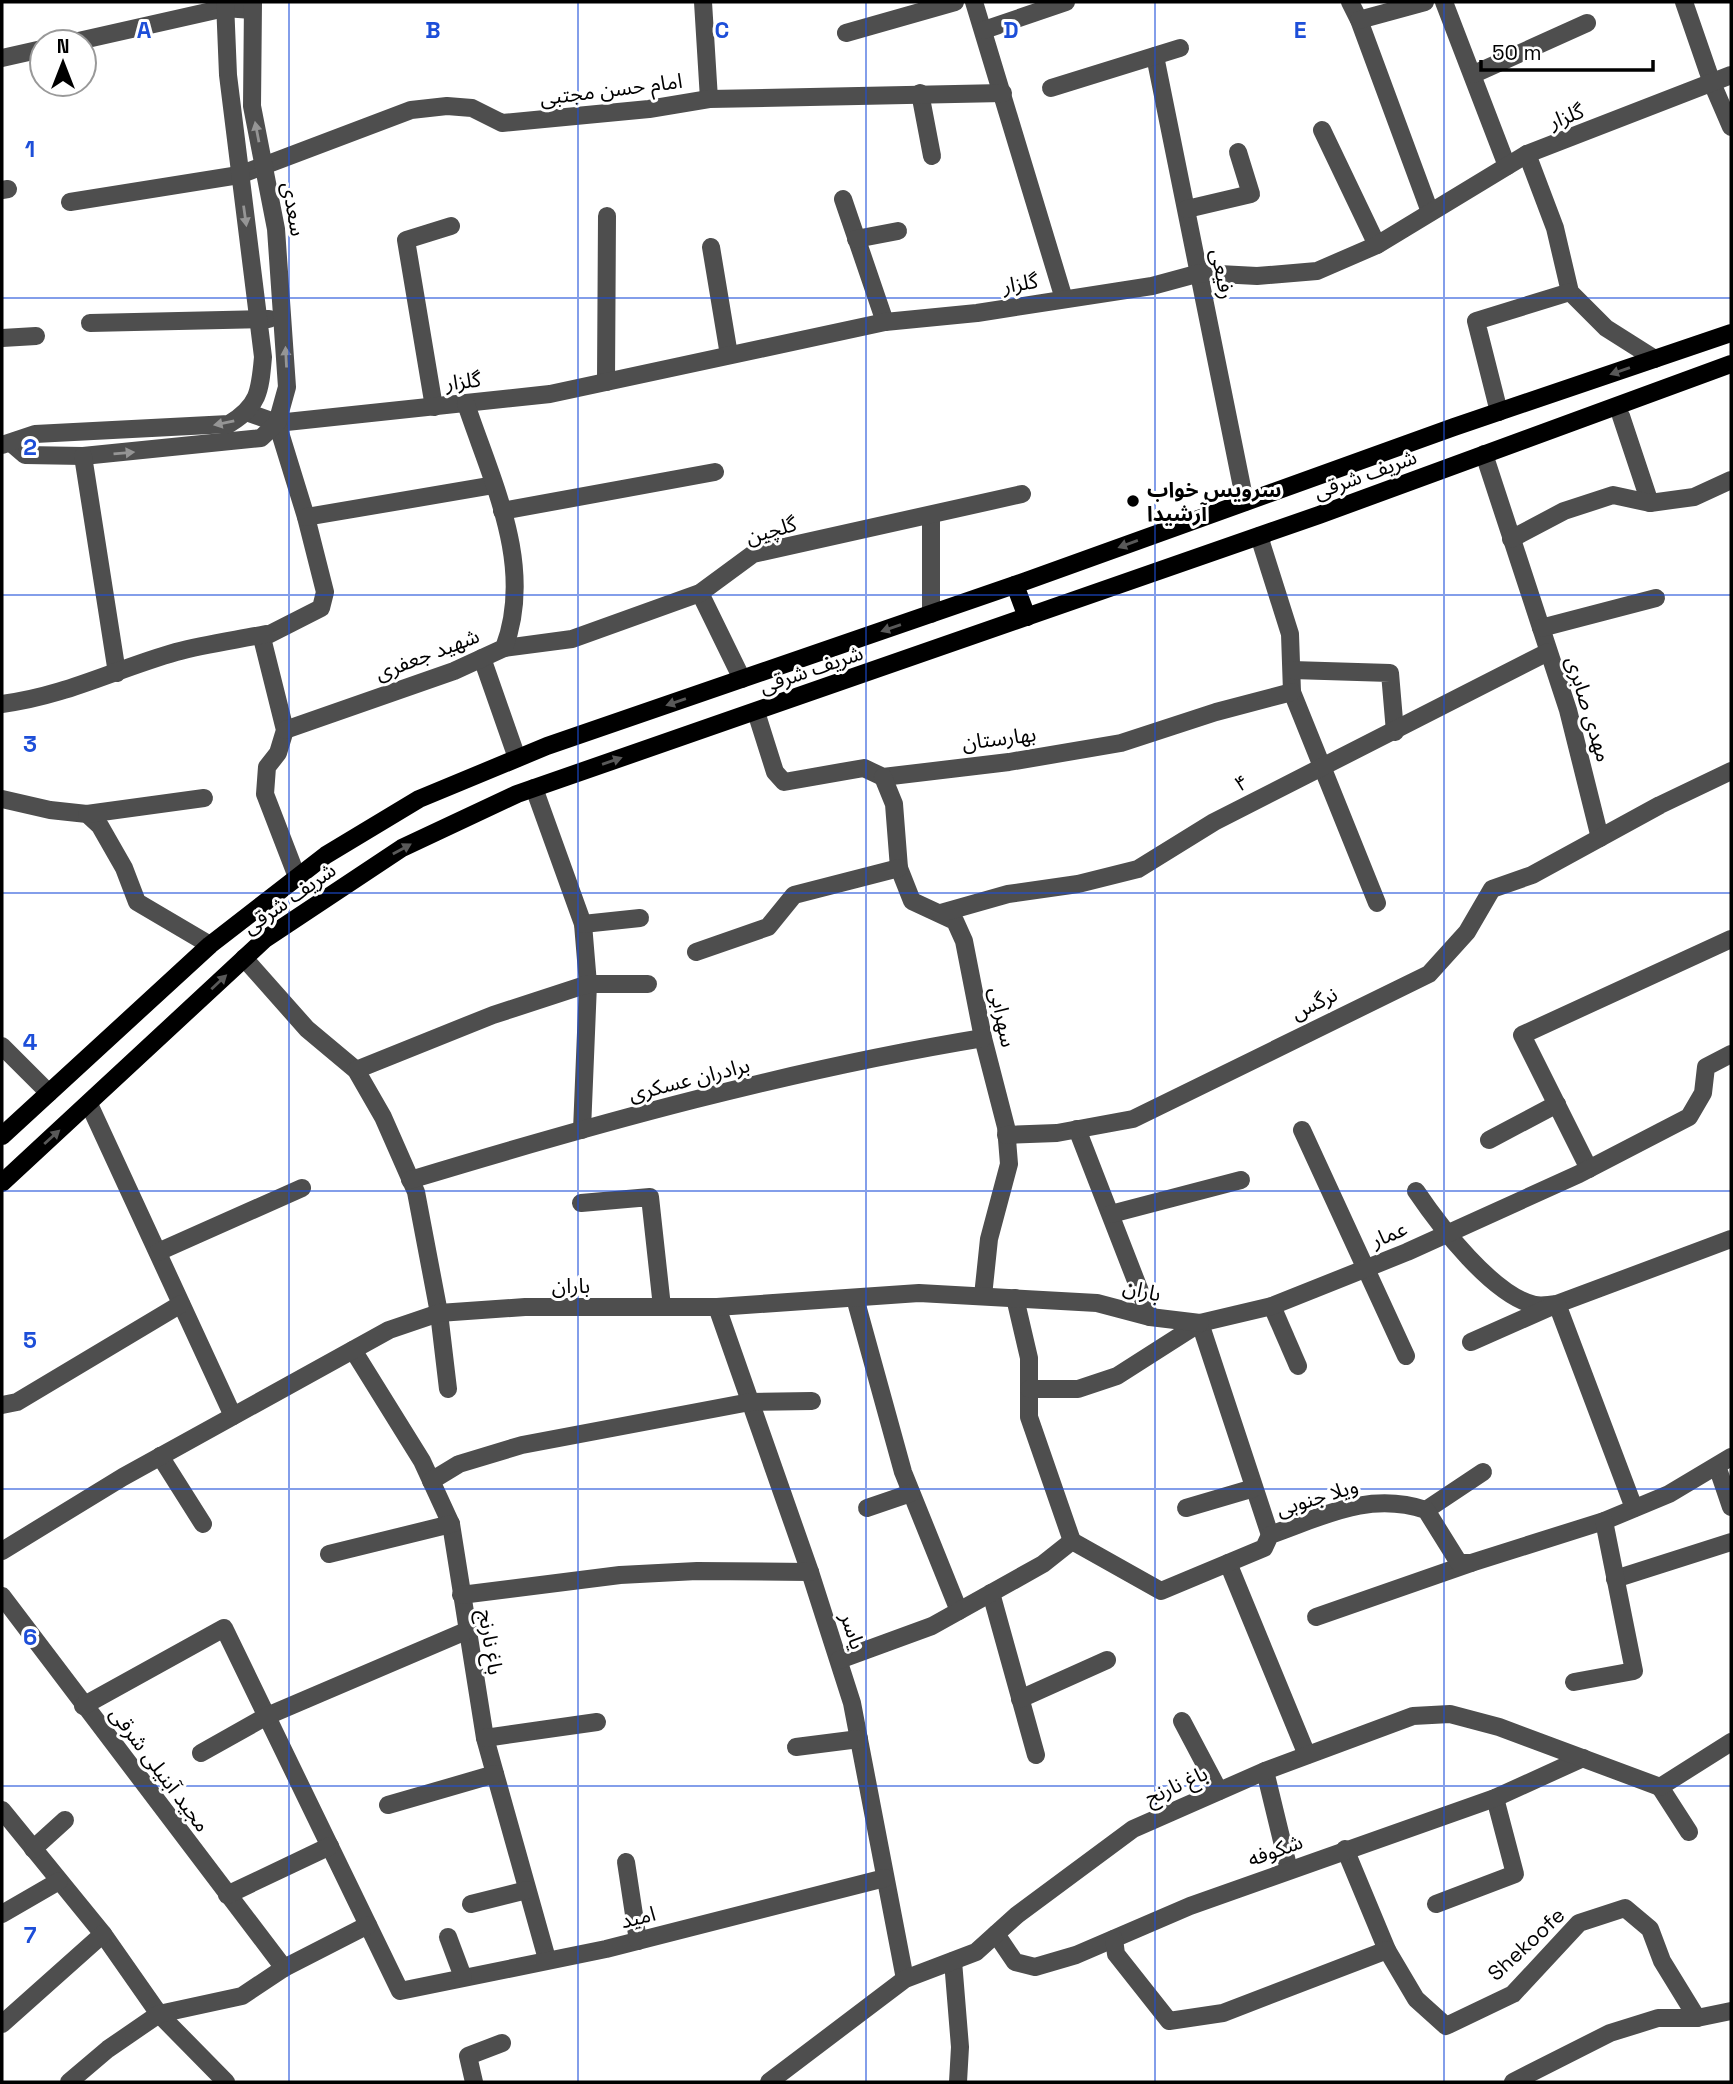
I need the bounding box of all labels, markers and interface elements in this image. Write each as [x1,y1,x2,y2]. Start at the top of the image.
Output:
text: A [137,15,152,45]
text: B [425,15,441,45]
text: C [715,15,729,45]
text: D [1003,15,1019,45]
text: E [1294,15,1306,45]
north arrow [28,28,98,98]
scale bar [1481,28,1652,72]
text: N [57,34,69,59]
text: 50 m [1492,39,1542,66]
street label: امام حسن مجتبی [538,67,684,114]
street label: گلزار [1544,97,1588,135]
one-way arrow [251,121,262,143]
text: 1 [25,134,35,164]
street label: سعدی [276,180,312,238]
one-way arrow [240,205,251,227]
street label: رفیعی [1205,247,1241,301]
street label: گلزار [999,267,1040,299]
one-way arrow [280,346,291,368]
street label: گلزار [443,365,483,397]
one-way arrow [1610,366,1631,377]
one-way arrow [213,417,235,428]
text: 2 [23,432,37,462]
street label: شریف شرقی [1310,443,1420,505]
one-way arrow [113,447,135,458]
place label: سرویس خواب آرشیدا [1147,476,1281,527]
marker: سرویس خواب آرشیدا [1125,493,1141,509]
street label: گلچین [743,510,800,550]
one-way arrow [1118,539,1139,550]
street label: شهید جعفری [371,622,483,686]
one-way arrow [880,623,901,634]
street label: شریف شرقی [756,639,866,699]
street label: مهدی صابری [1560,653,1618,765]
one-way arrow [665,697,686,708]
street label: بهارستان [960,720,1038,756]
text: 3 [23,729,37,759]
one-way arrow [601,755,622,766]
street label: ۴ [1230,768,1252,798]
one-way arrow [393,843,412,855]
street label: شریف شرقی [237,856,341,940]
one-way arrow [210,975,227,991]
street label: نرگس [1286,980,1342,1026]
street label: سهرابی [983,984,1023,1050]
text: 4 [23,1027,38,1057]
street label: برادران عسکری [626,1051,752,1107]
one-way arrow [43,1130,60,1146]
street label: عمار [1366,1215,1411,1254]
street label: باران [552,1272,590,1299]
street label: باران [1120,1273,1164,1307]
text: 5 [23,1325,37,1355]
street label: ویلا جنوبی [1273,1472,1361,1522]
street label: باغ نارنج [471,1607,509,1677]
street label: یاسر [834,1608,872,1653]
text: 6 [23,1622,37,1652]
street label: مجید آبنیلی شرقی [104,1701,216,1837]
street label: باغ نارنج [1140,1759,1212,1813]
street label: شکوفه [1244,1828,1306,1872]
street label: امید [618,1900,658,1934]
street label: Shekoofe [1482,1901,1570,1987]
text: 7 [24,1920,37,1950]

